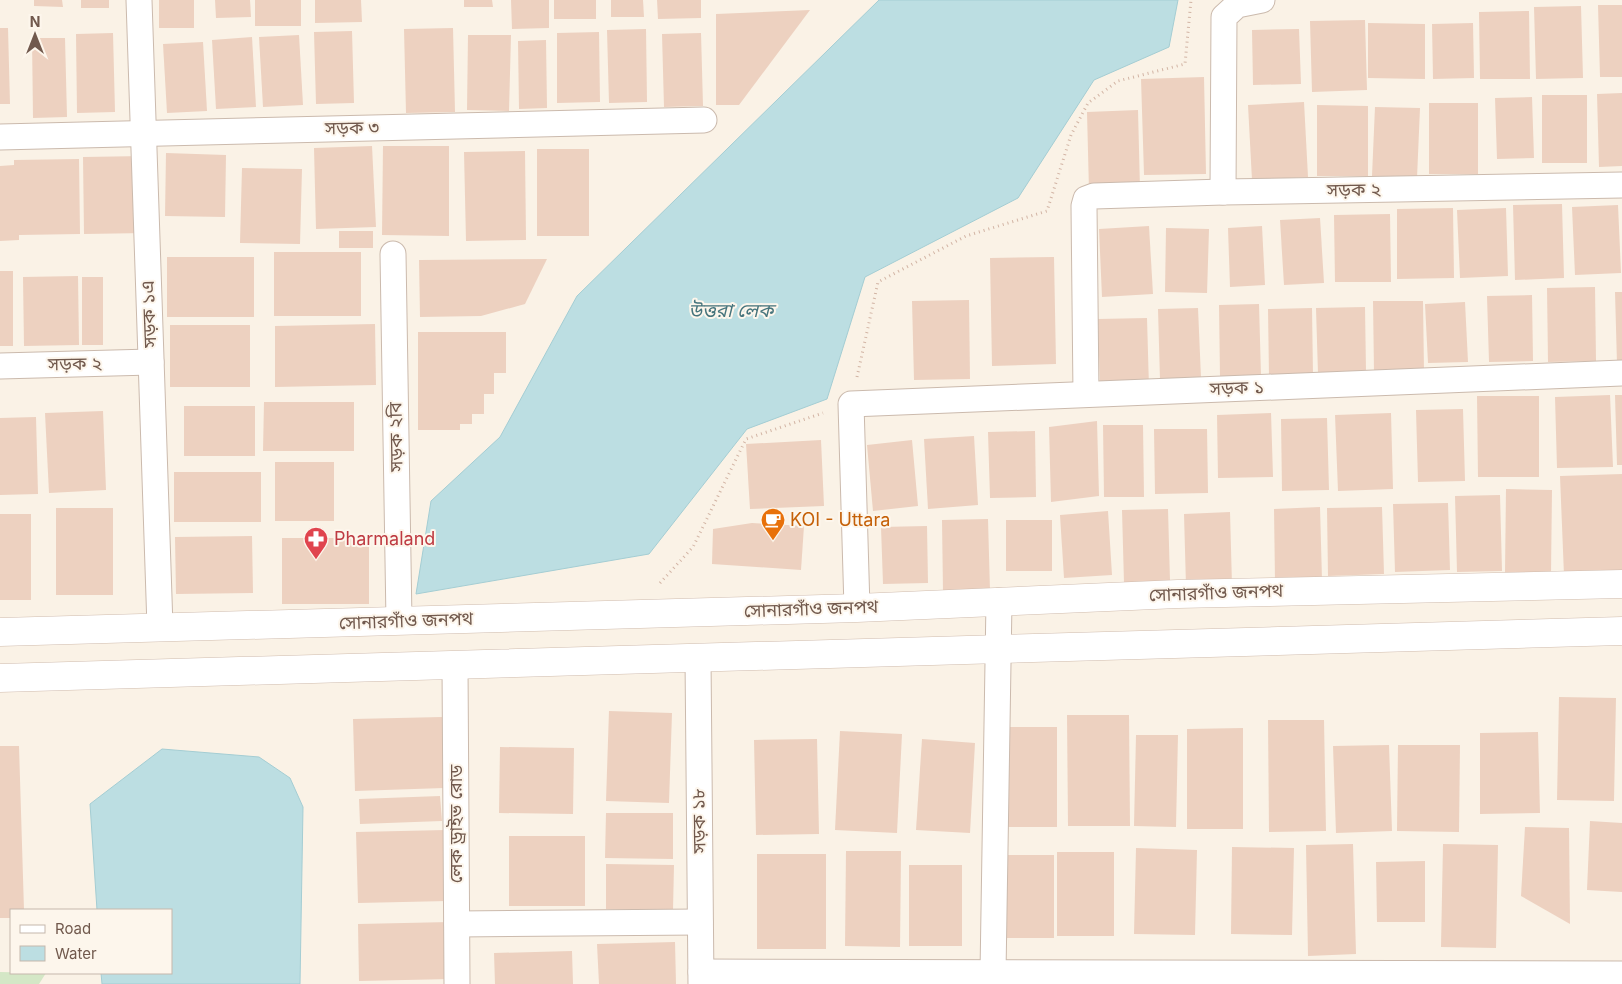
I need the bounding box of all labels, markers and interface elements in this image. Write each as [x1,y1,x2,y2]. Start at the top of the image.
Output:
north arrow [10,10,60,60]
text: N [30,13,40,30]
street label: সড়ক ৩ [324,117,380,138]
street label: সড়ক ২ [1326,179,1382,200]
street label: সড়ক ১এ [137,280,160,349]
water label: উত্তরা লেক [689,299,777,322]
street label: সড়ক ২ [47,353,103,374]
street label: সড়ক ১ [1208,376,1264,399]
street label: সড়ক ২বি [384,402,407,473]
cafe icon: KOI - Uttara [760,507,786,541]
place label: KOI - Uttara [790,509,890,530]
pharmacy icon: Pharmaland [303,526,329,560]
place label: Pharmaland [334,528,435,549]
street label: সোনারগাঁও জনপথ [1148,580,1284,605]
street label: সোনারগাঁও জনপথ [743,596,879,621]
street label: সোনারগাঁও জনপথ [338,608,474,633]
street label: লেক ড্রাইভ রোড [445,765,466,883]
street label: সড়ক ১৮ [687,788,710,855]
legend [10,909,172,974]
text: Road [55,919,91,938]
text: Water [55,944,97,963]

